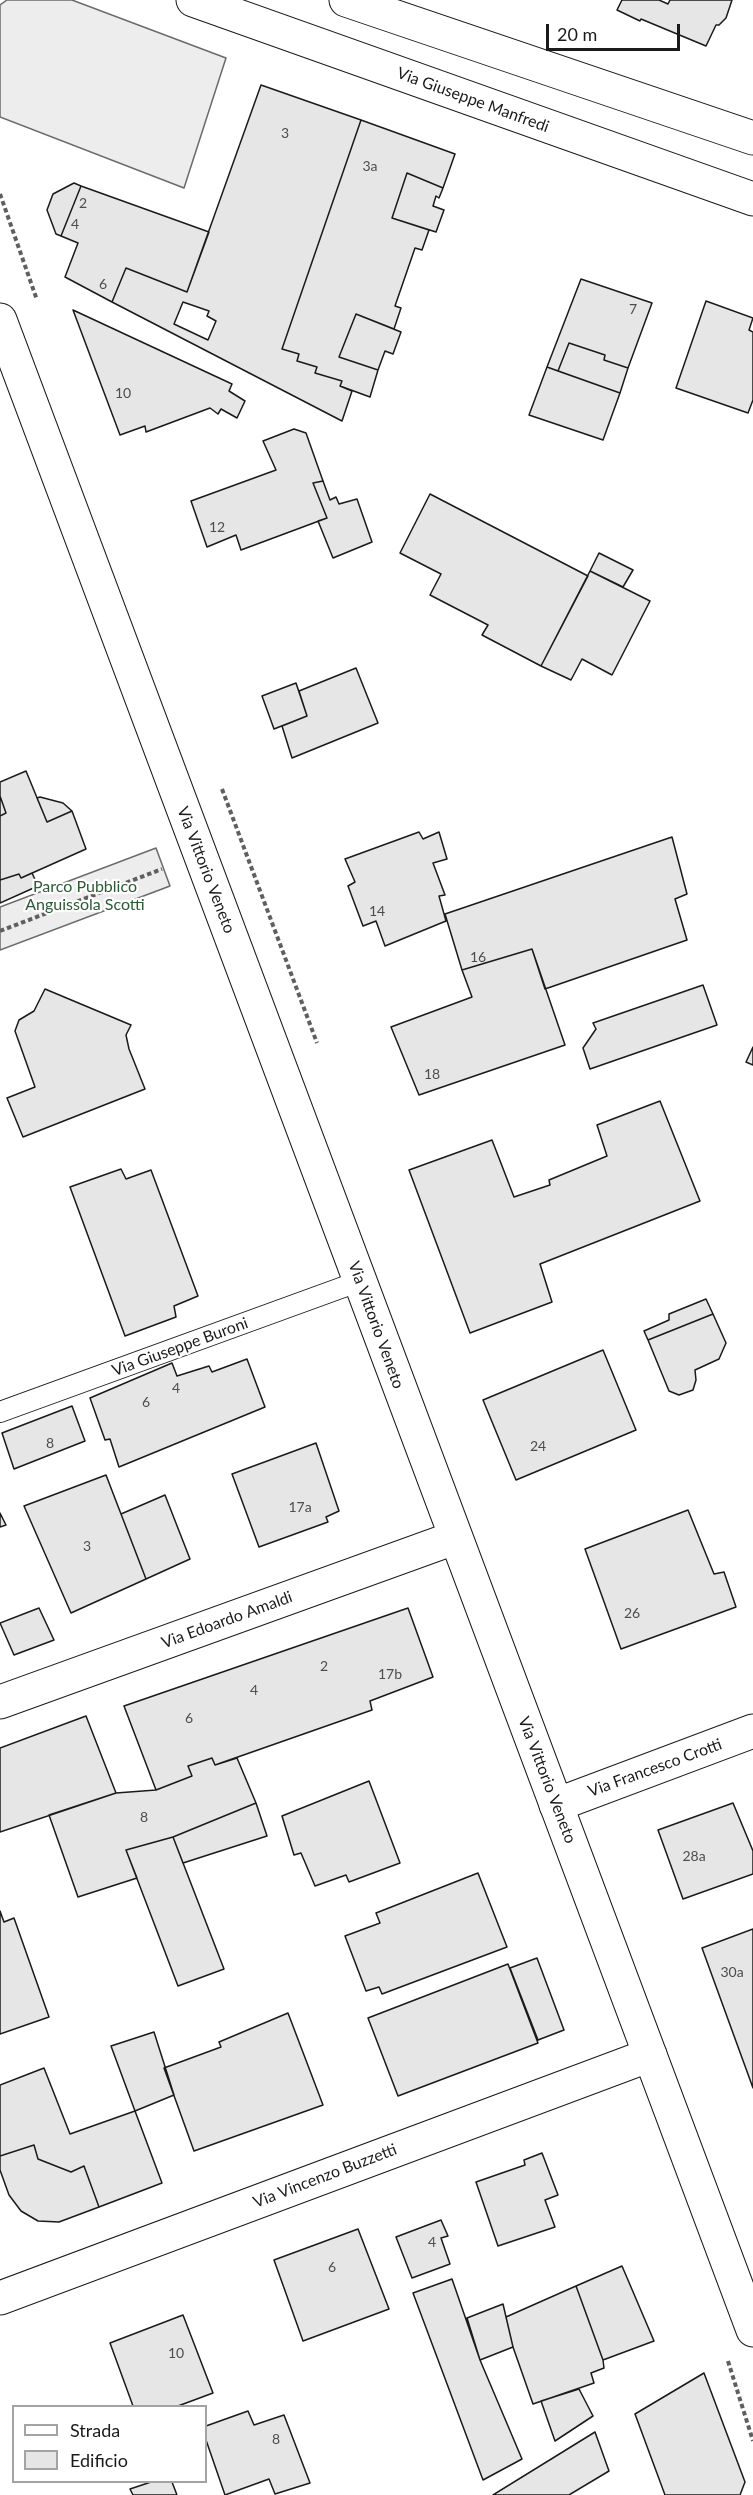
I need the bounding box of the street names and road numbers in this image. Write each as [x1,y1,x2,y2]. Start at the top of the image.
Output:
street label: Via Giuseppe Manfredi [394,64,552,136]
street label: Via Vittorio Veneto [173,804,239,936]
street label: Via Vittorio Veneto [344,1259,408,1391]
street label: Via Giuseppe Buroni [109,1313,251,1381]
street label: Via Edoardo Amaldi [159,1587,295,1653]
street label: Via Vittorio Veneto [514,1714,580,1846]
street label: Via Francesco Crotti [585,1735,725,1801]
street label: Via Vincenzo Buzzetti [251,2140,399,2212]

